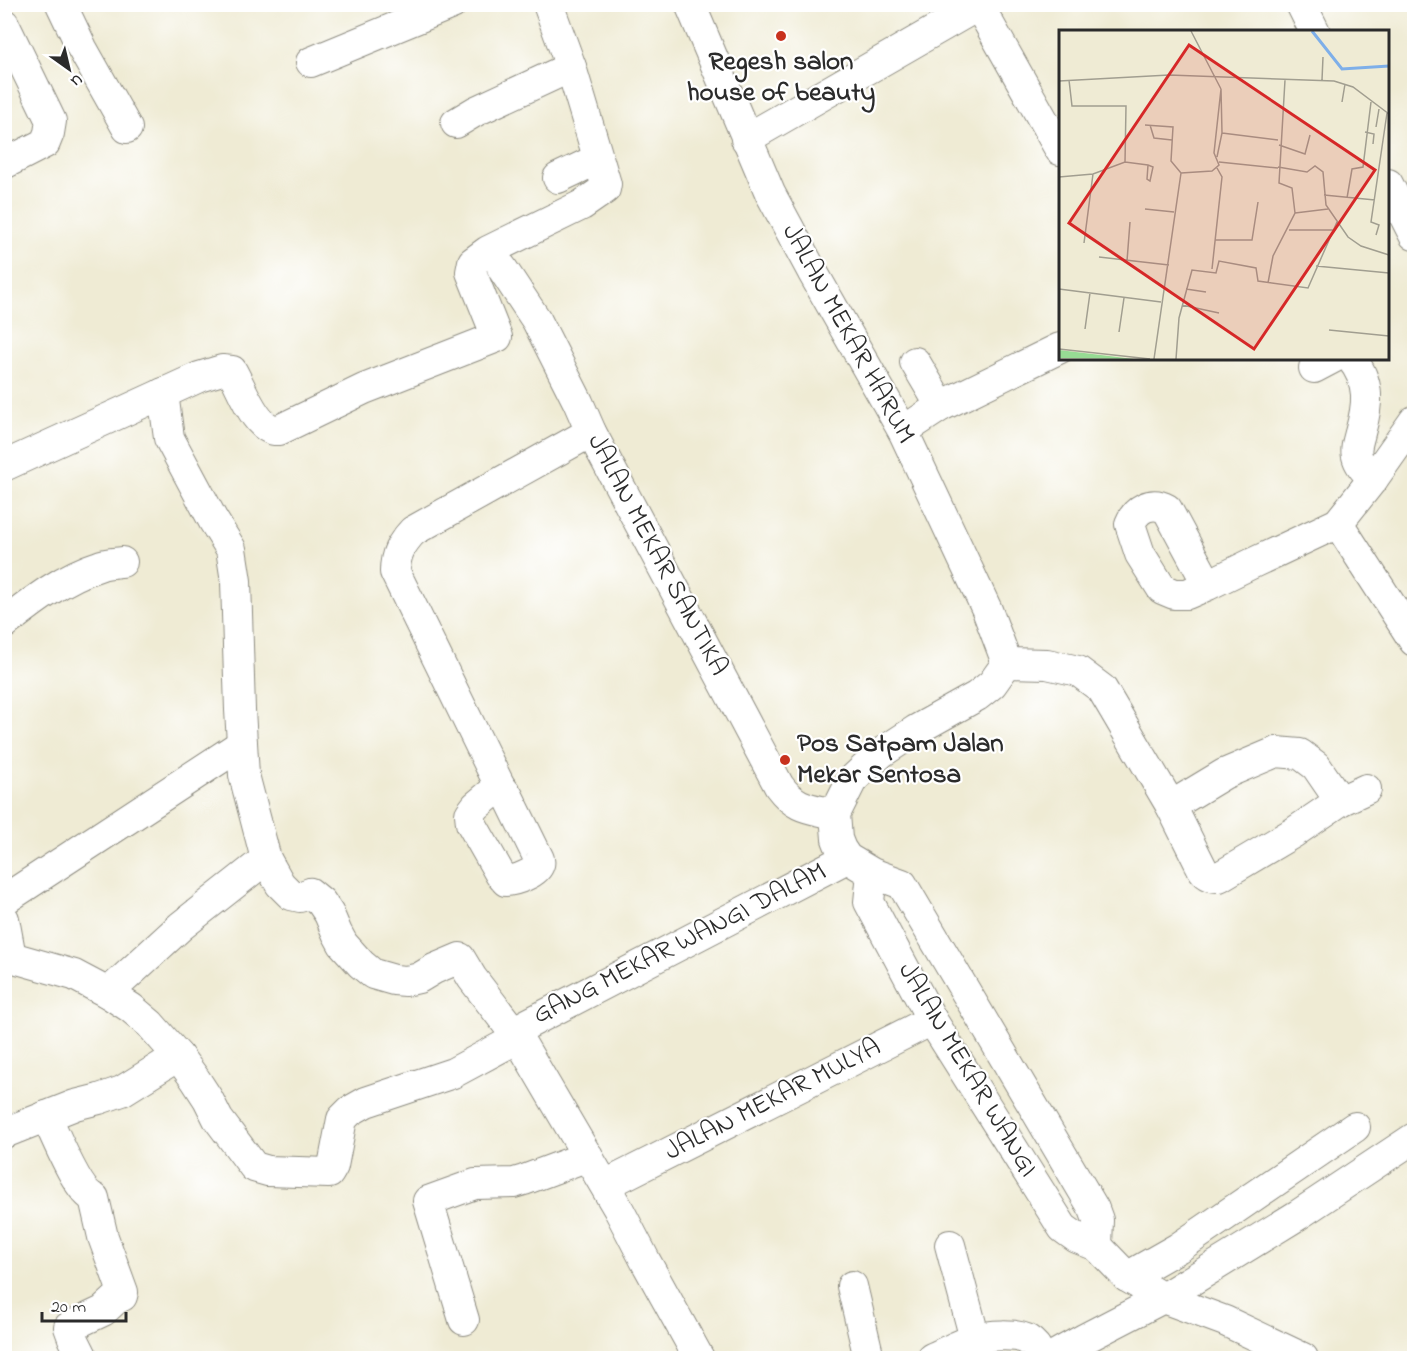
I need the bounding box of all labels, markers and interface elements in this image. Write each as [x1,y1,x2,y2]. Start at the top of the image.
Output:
marker: Regesh salon house of beauty [774,29,788,43]
inset map [1059,30,1389,360]
north arrow [39,39,99,99]
place label: Regesh salon house of beauty [687,43,875,113]
text: U [65,67,87,93]
street label: JALAN MEKAR HARUM [771,217,925,451]
street label: JALAN MEKAR SANTIKA [577,427,737,683]
place label: Pos Satpam Jalan Mekar Sentosa [797,725,1004,795]
marker: Pos Satpam Jalan Mekar Sentosa [778,753,792,767]
street label: GANG MEKAR WANGI DALAM [526,853,834,1035]
street label: JALAN MEKAR WANGI [887,955,1047,1185]
street label: JALAN MEKAR MULYA [658,1029,888,1171]
scale bar [42,1285,126,1323]
text: 20 m [51,1295,86,1321]

